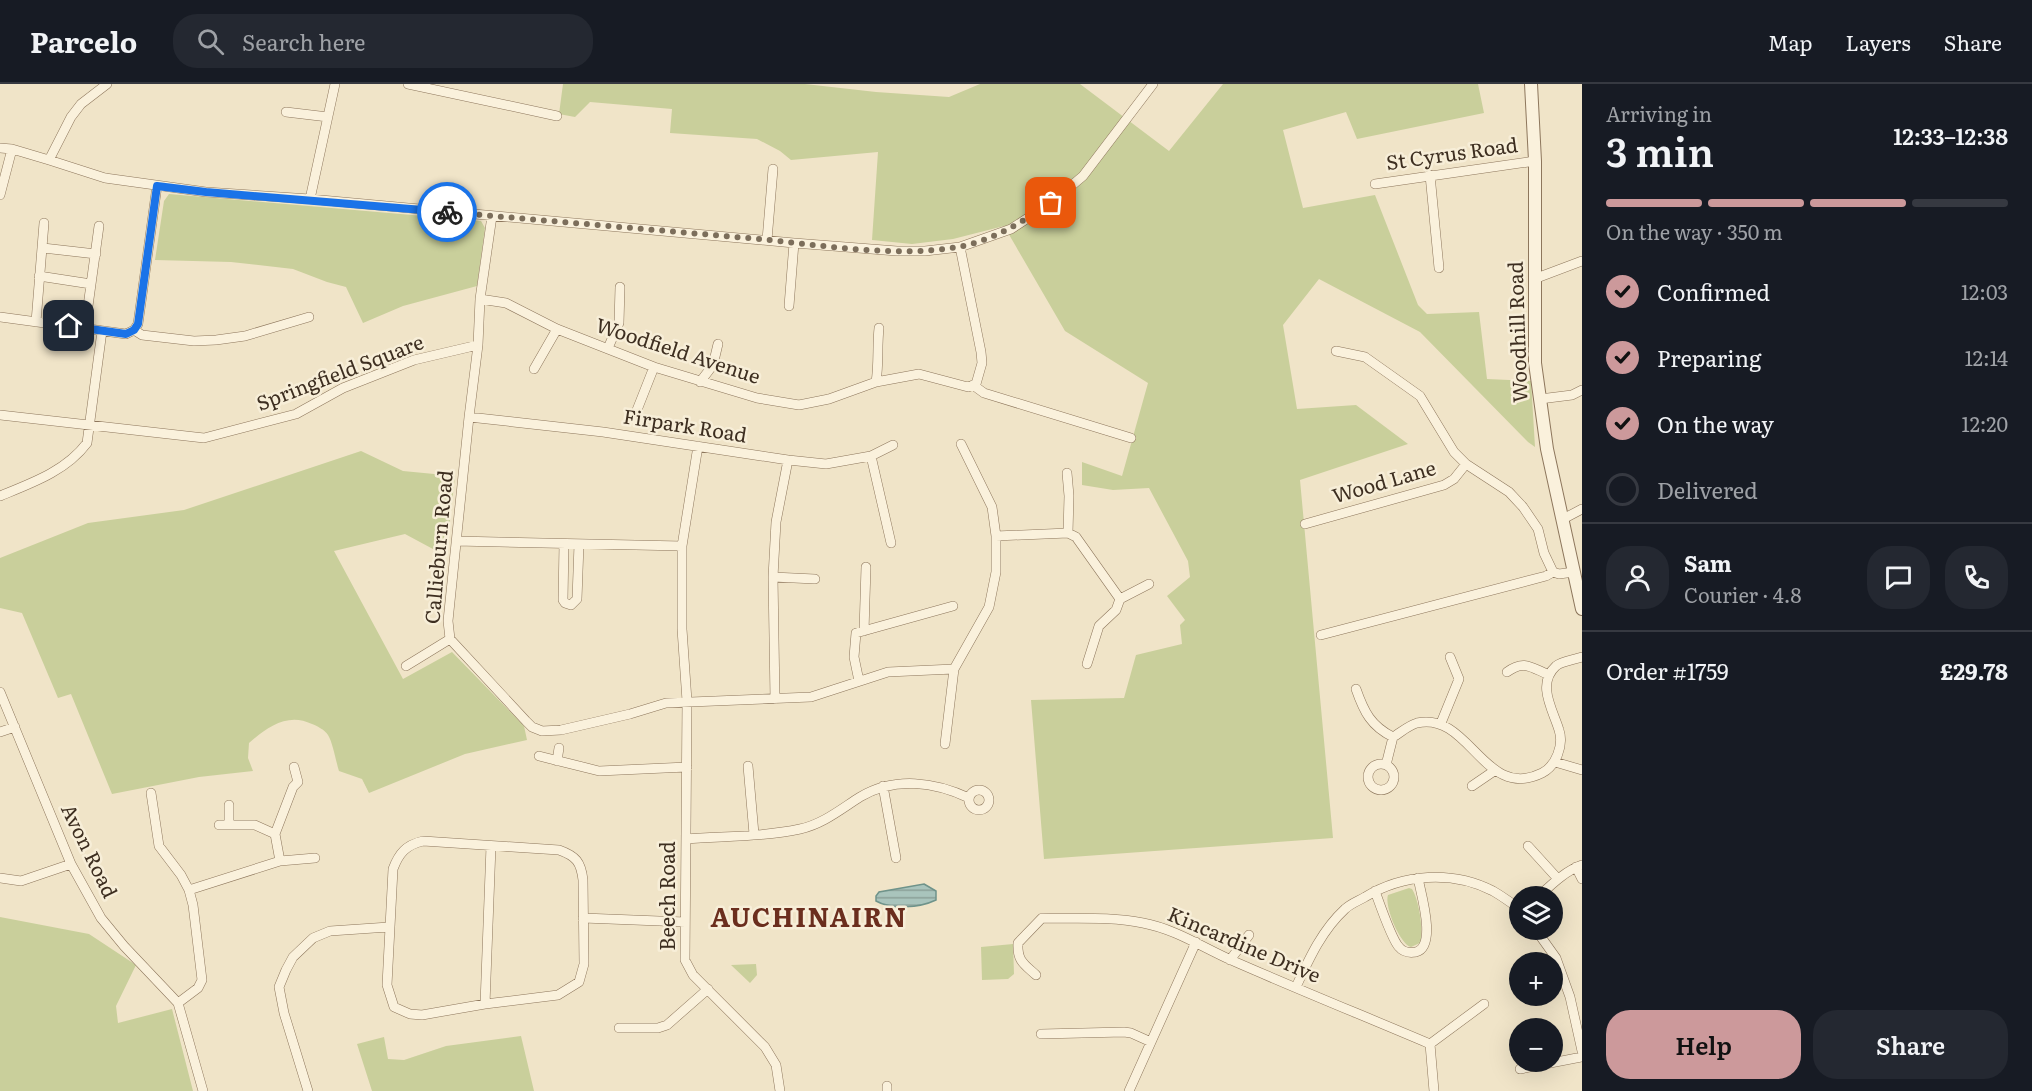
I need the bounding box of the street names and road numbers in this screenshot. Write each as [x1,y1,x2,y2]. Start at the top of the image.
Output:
street label: St Cyrus Road [1384,128,1520,176]
street label: Woodhill Road [1499,261,1533,403]
street label: Woodfield Avenue [592,308,765,390]
street label: Springfield Square [251,325,427,417]
street label: Firpark Road [621,399,749,449]
street label: Wood Lane [1328,451,1439,509]
street label: Callieburn Road [415,469,459,625]
street label: Avon Road [55,798,127,902]
street label: Beech Road [651,841,681,951]
street label: Kincardine Drive [1164,897,1326,989]

